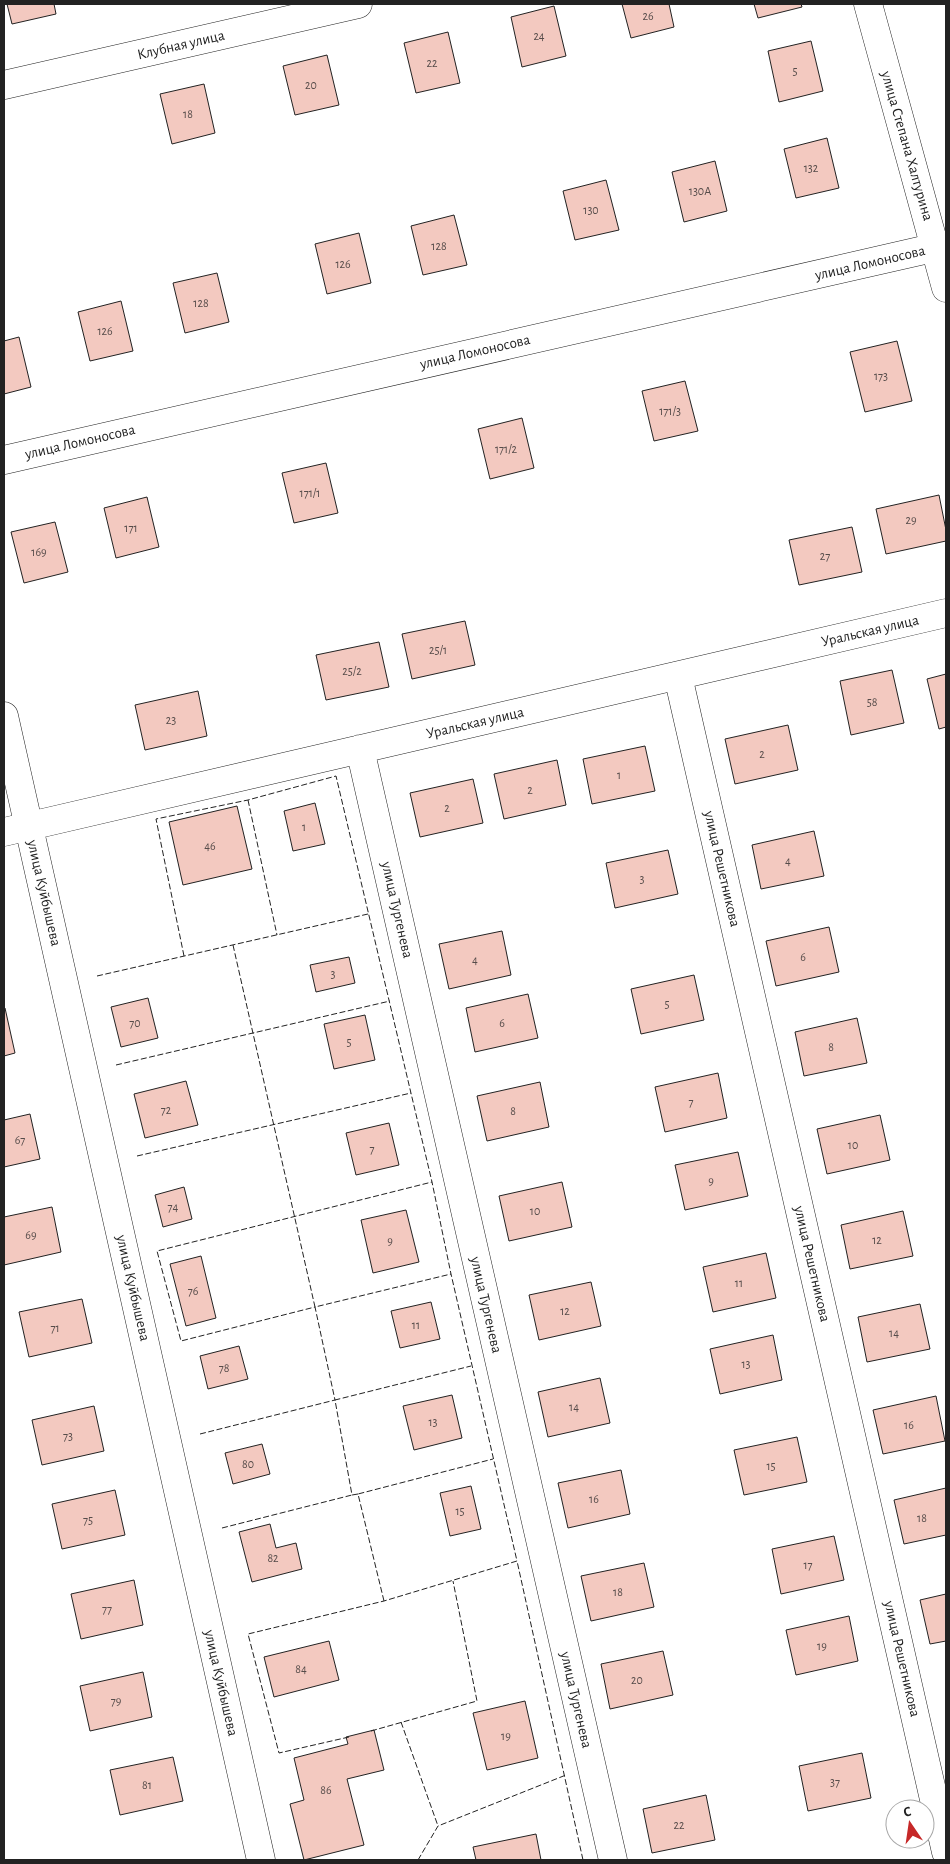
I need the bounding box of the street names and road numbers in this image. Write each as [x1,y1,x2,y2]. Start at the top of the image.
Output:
street label: Клубная улица [136,28,226,62]
street label: улица Степана Халтурина [878,69,936,223]
street label: улица Ломоносова [813,243,927,283]
street label: улица Ломоносова [418,332,532,372]
street label: улица Ломоносова [23,422,137,462]
street label: Уральская улица [820,612,920,650]
street label: Уральская улица [425,704,525,742]
street label: улица Решетникова [701,809,743,929]
street label: улица Куйбышева [24,838,64,948]
street label: улица Тургенева [378,859,415,960]
street label: улица Решетникова [791,1204,833,1324]
street label: улица Куйбышева [113,1233,153,1343]
street label: улица Тургенева [467,1254,504,1355]
street label: улица Решетникова [881,1599,923,1719]
street label: улица Куйбышева [201,1628,241,1738]
street label: улица Тургенева [557,1649,594,1750]

